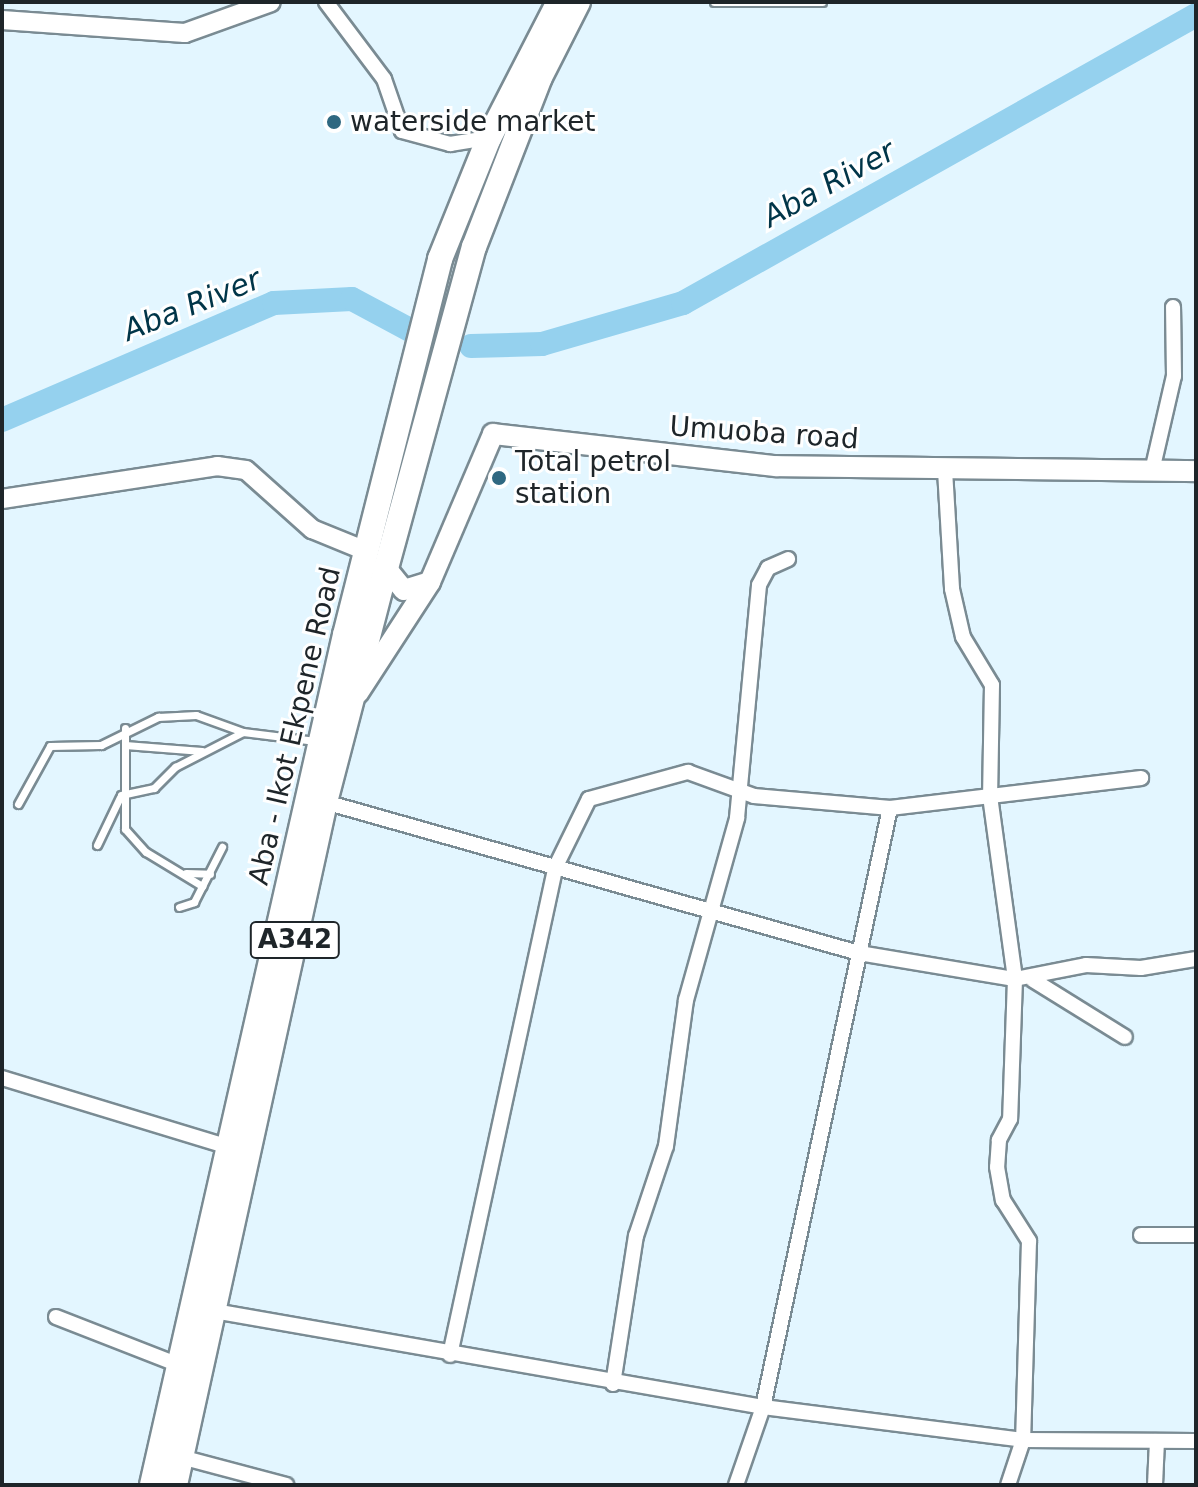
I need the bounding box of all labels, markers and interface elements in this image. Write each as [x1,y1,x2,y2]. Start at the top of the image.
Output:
place label: waterside market [350,105,595,139]
marker: waterside market [325,113,343,131]
water label: Aba River [757,133,901,235]
water label: Aba River [118,261,266,349]
street label: Umuoba road [668,410,860,456]
place label: Total petrol station [515,445,671,511]
marker: Total petrol station [490,469,508,487]
street label: Aba - Ikot Ekpene Road [242,564,348,888]
road number: A342 [249,918,341,962]

